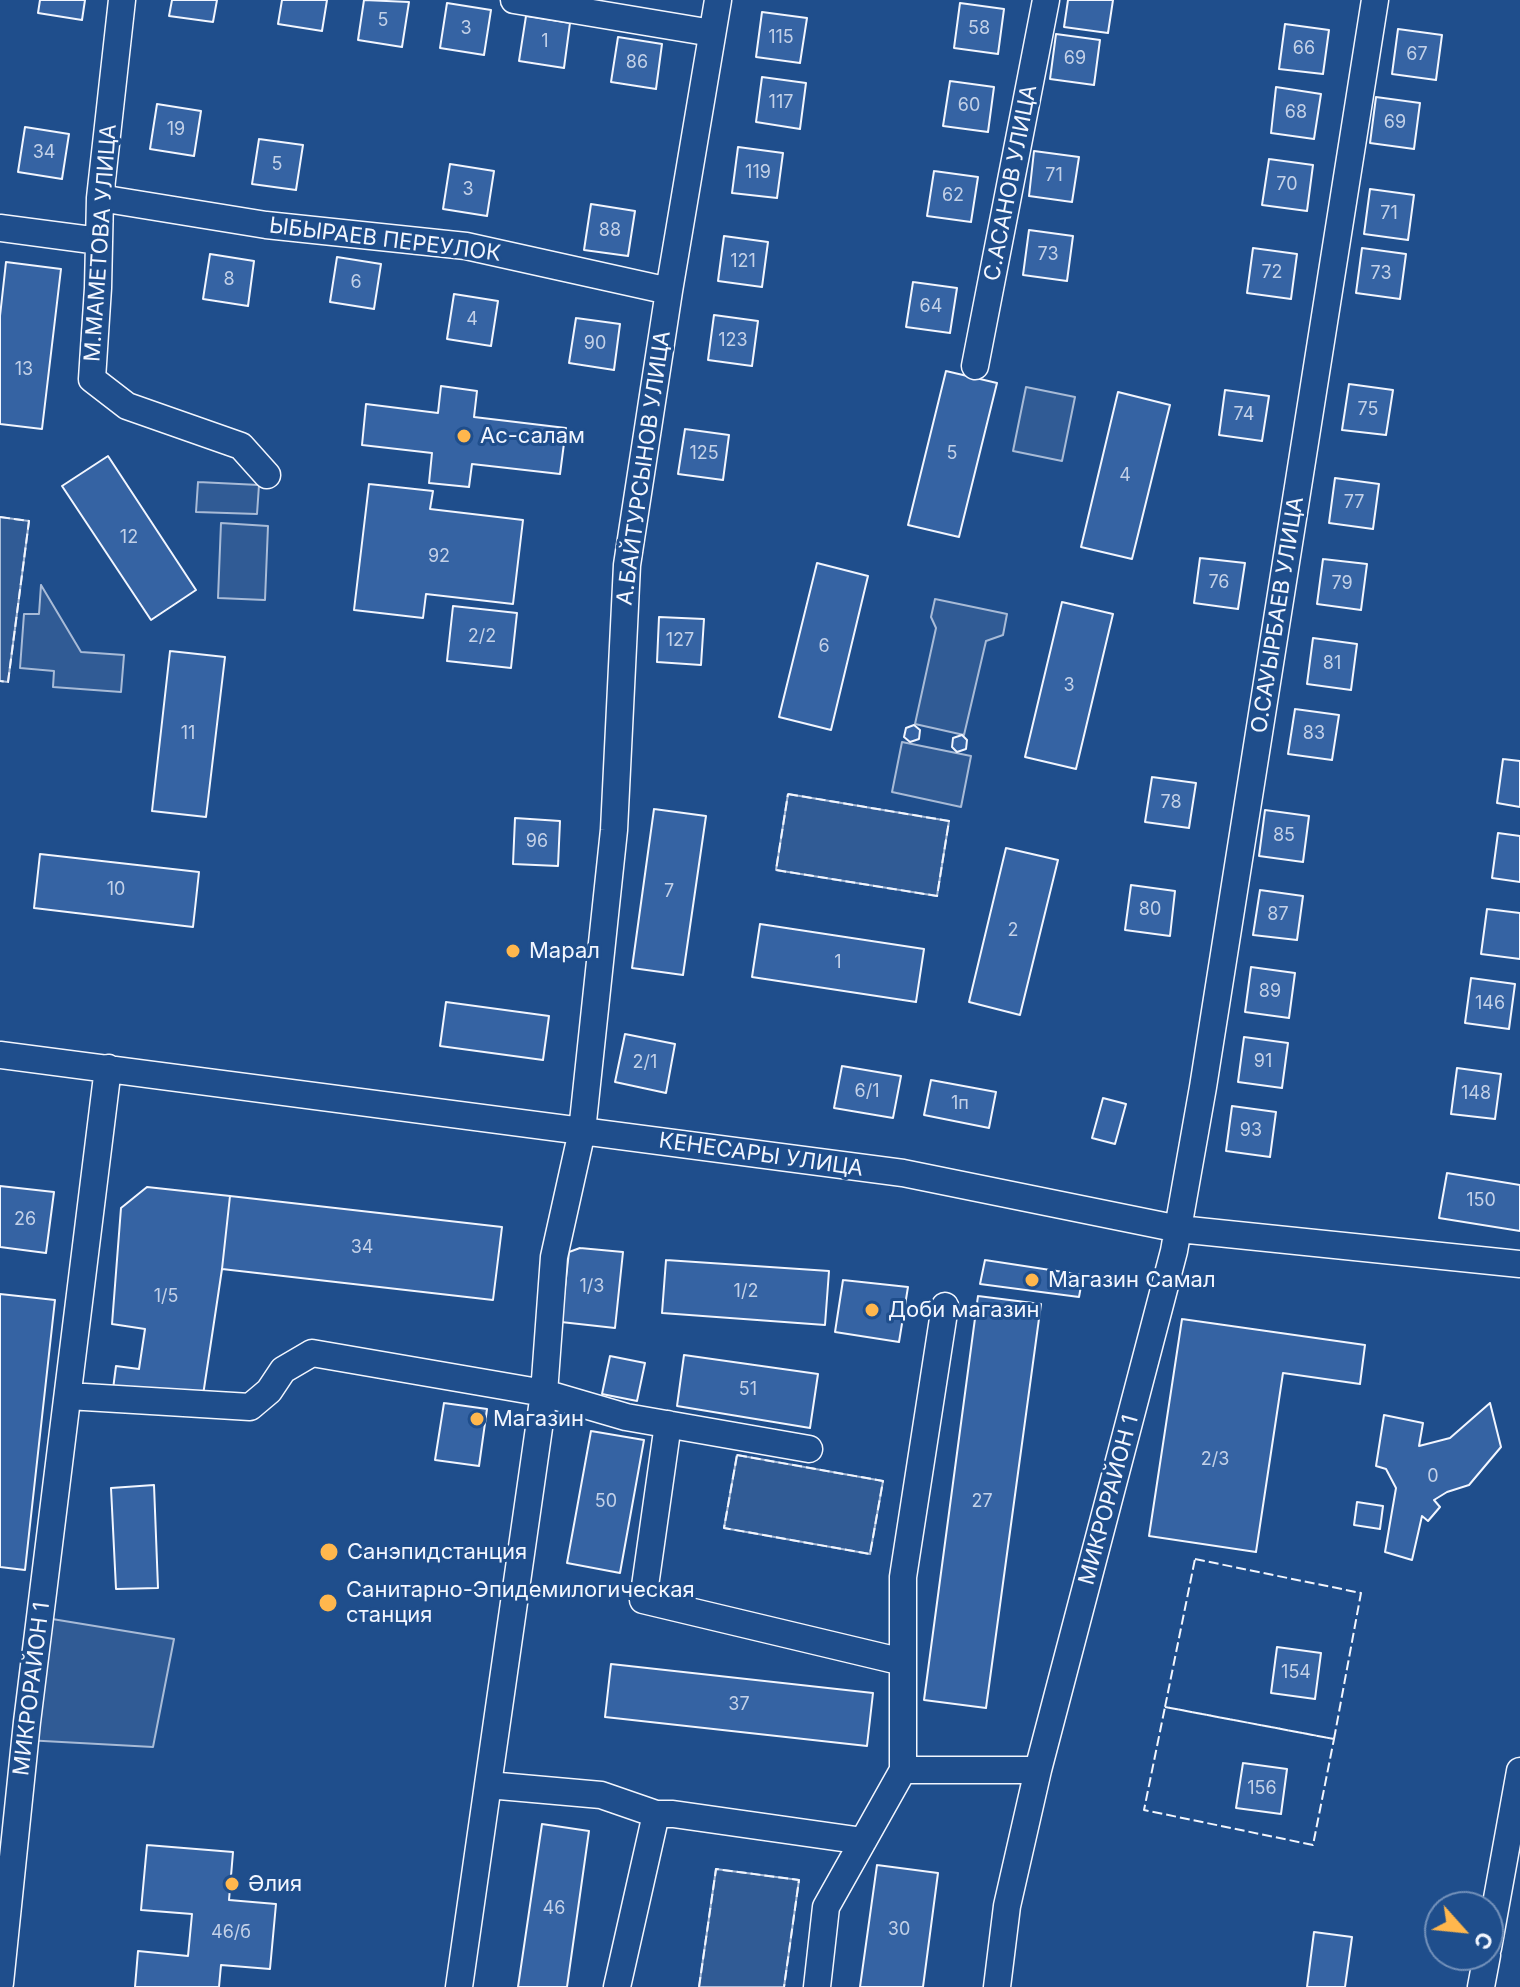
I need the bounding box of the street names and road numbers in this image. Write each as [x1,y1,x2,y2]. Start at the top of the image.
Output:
street label: С.АСАНОВ УЛИЦА [979,83,1043,283]
street label: М.МАМЕТОВА УЛИЦА [80,123,122,363]
street label: ЫБЫРАЕВ ПЕРЕУЛОК [268,213,502,267]
street label: А.БАЙТУРСЫНОВ УЛИЦА [612,329,676,607]
street label: О.САУЫРБАЕВ УЛИЦА [1246,495,1310,735]
street label: КЕНЕСАРЫ УЛИЦА [657,1128,865,1182]
street label: МИКРОРАЙОН 1 [1074,1412,1144,1588]
street label: МИКРОРАЙОН 1 [8,1601,56,1777]

